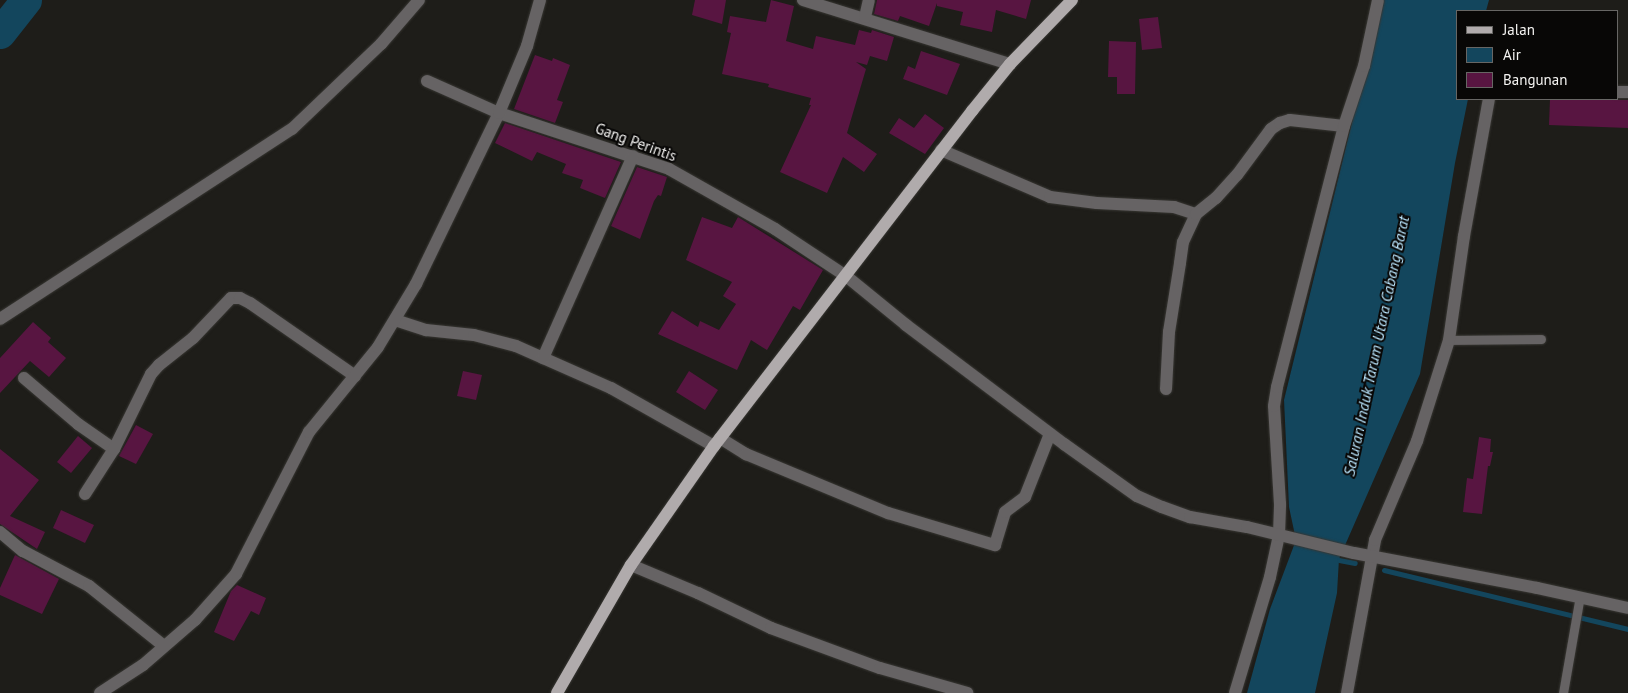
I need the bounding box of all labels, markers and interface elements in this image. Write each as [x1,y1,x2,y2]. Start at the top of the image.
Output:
legend [1456,10,1618,100]
text: Jalan [1503,20,1535,39]
text: Air [1503,45,1521,64]
text: Bangunan [1503,70,1567,89]
street label: Gang Perintis [593,119,679,165]
water label: Saluran Induk Tarum Utara Cabang Barat [1339,214,1413,478]

